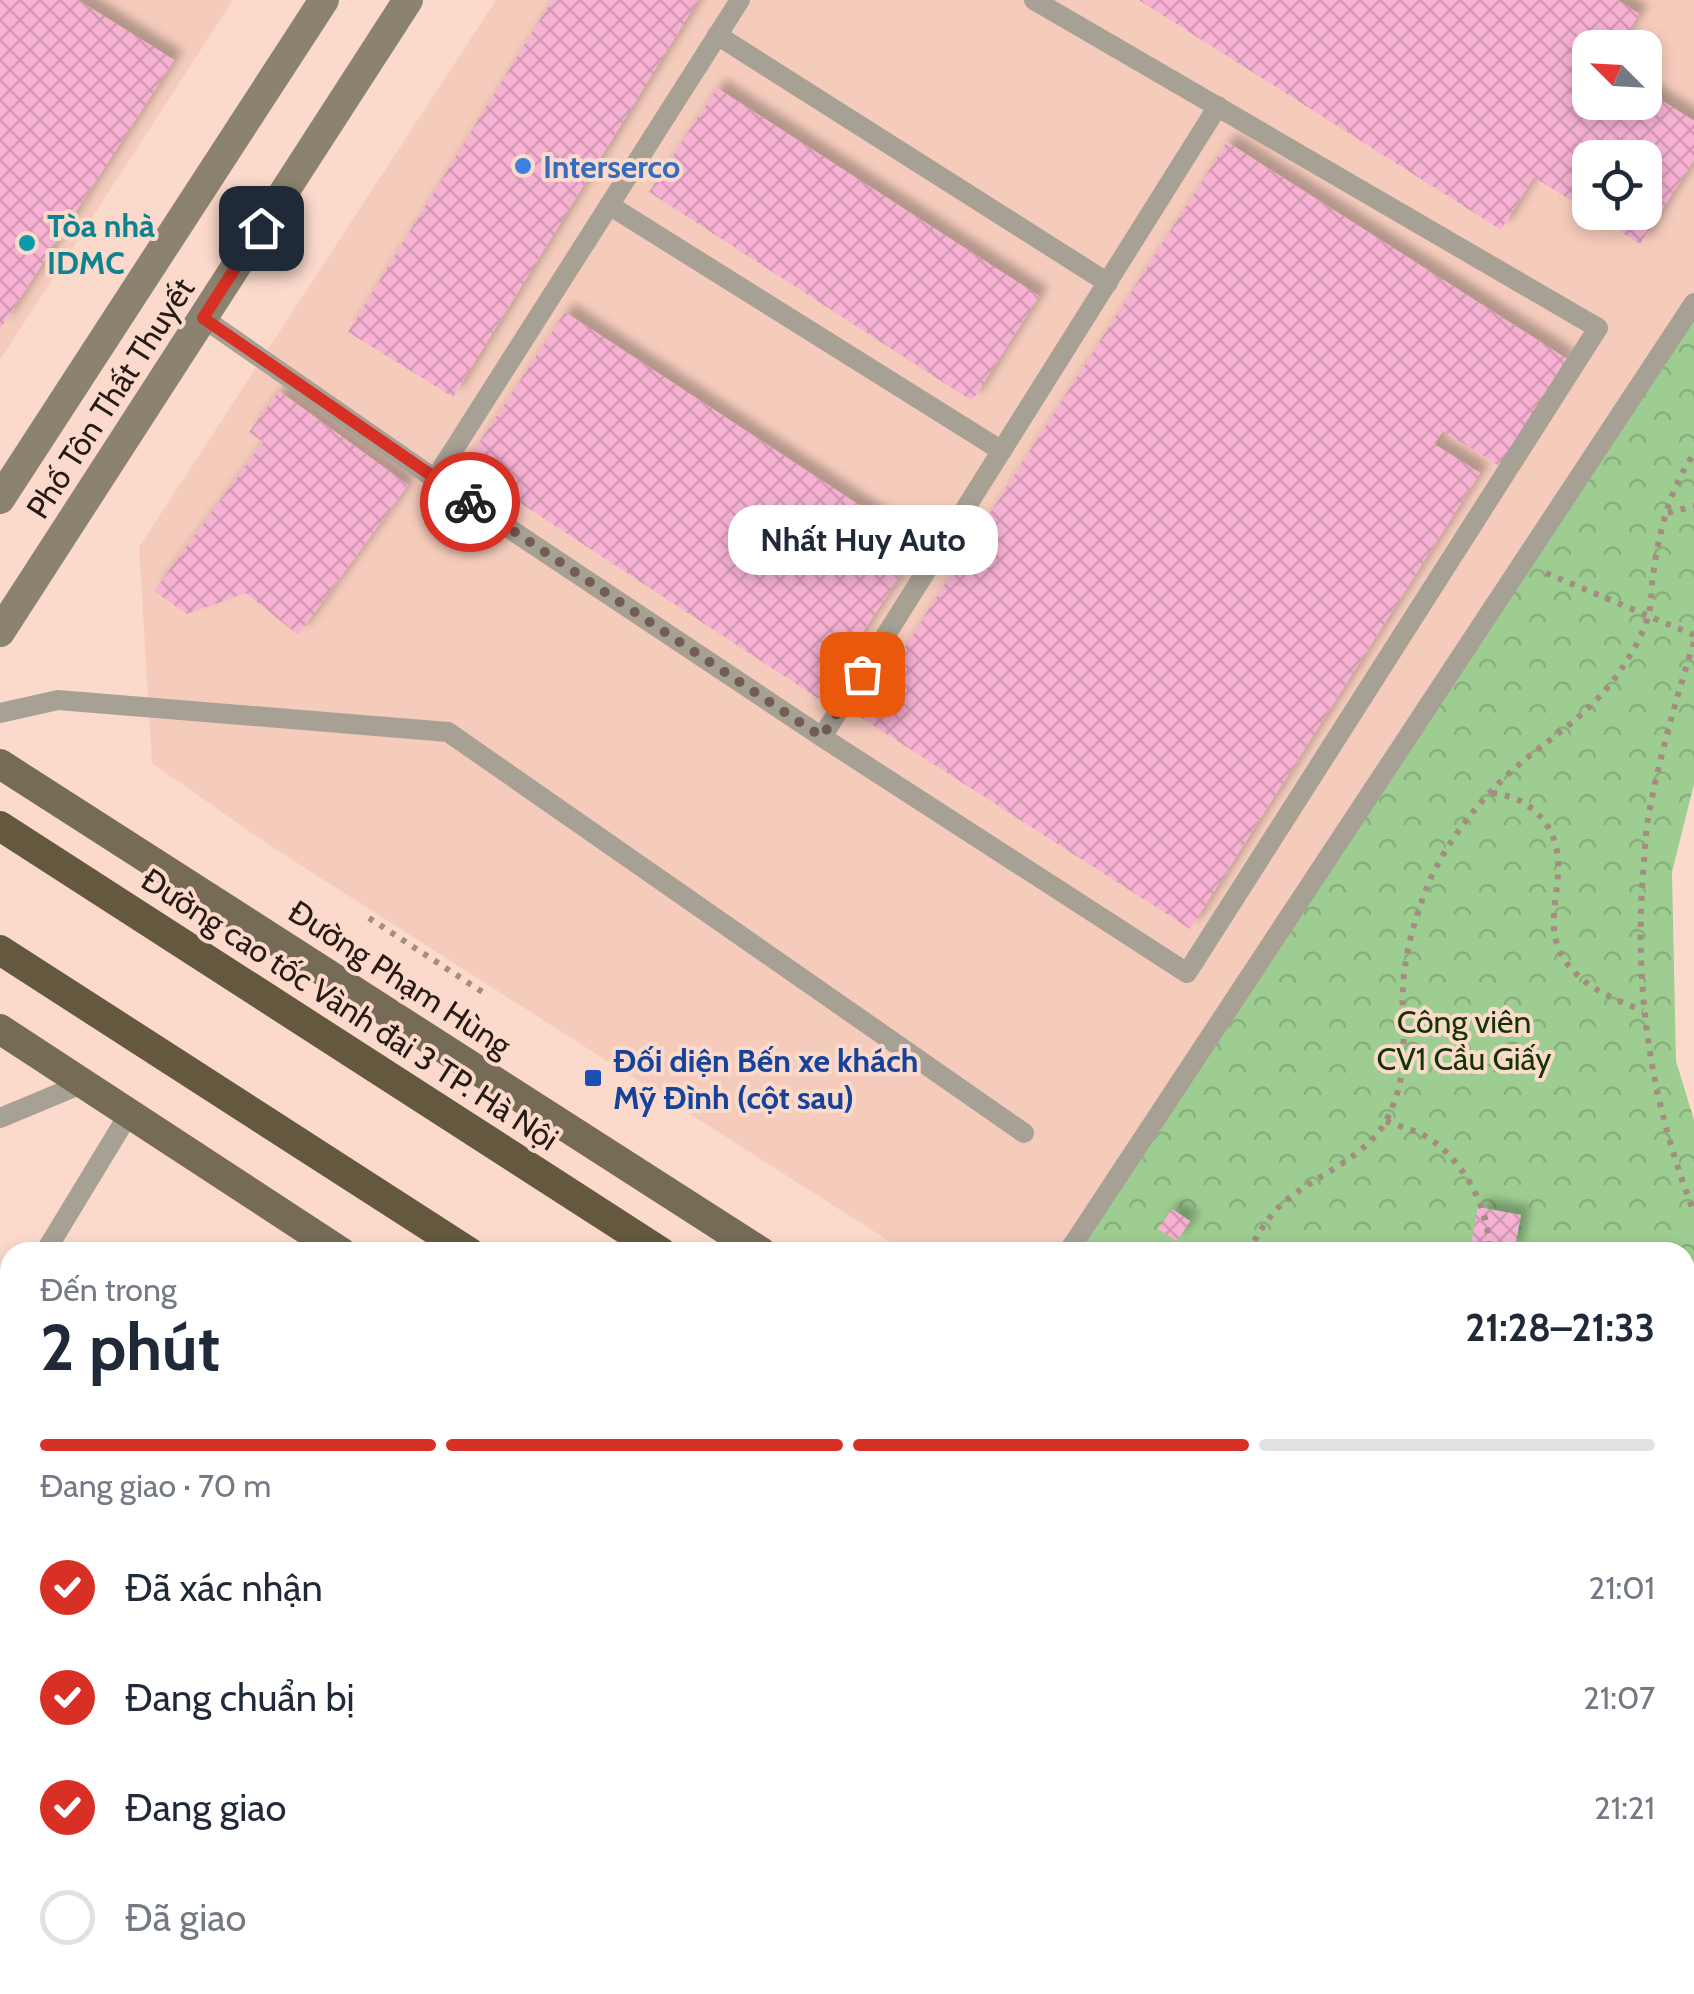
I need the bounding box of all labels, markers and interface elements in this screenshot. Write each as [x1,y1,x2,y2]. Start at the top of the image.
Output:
north arrow [1572,30,1662,120]
map controls [1572,30,1662,230]
button: locate [1572,140,1662,230]
place label: Interserco [543,147,680,186]
marker: Interserco [512,155,534,177]
pin [219,186,304,271]
icon: home [234,201,289,256]
place label: Tòa nhà IDMC [47,206,155,282]
marker: Tòa nhà IDMC [16,232,38,254]
street label: Phố Tôn Thất Thuyết [18,270,202,526]
courier [420,452,520,552]
icon: bike [443,475,498,530]
callout: Nhất Huy Auto [727,504,997,574]
text: Nhất Huy Auto [760,520,966,559]
pin [820,632,905,717]
icon: bag [835,647,890,702]
street label: Đường cao tốc Vành đai 3 TP. Hà Nội [134,859,566,1159]
street label: Đường Phạm Hùng [281,891,520,1065]
park label: Công viên CV1 Cầu Giấy [1377,1002,1551,1078]
place label: Đối diện Bến xe khách Mỹ Đình (cột sau) [613,1041,918,1117]
marker: Đối diện Bến xe khách Mỹ Đình (cột sau) [582,1067,604,1089]
text: Đến trong [40,1270,177,1309]
text: 21:28–21:33 [1465,1304,1655,1351]
text: 2 phút [40,1307,220,1386]
text: Đang giao · 70 m [40,1466,271,1505]
icon: check [40,1560,95,1615]
text: Đã xác nhận [125,1564,323,1611]
text: 21:01 [1588,1568,1655,1607]
icon: check [40,1670,95,1725]
text: Đang chuẩn bị [125,1674,355,1721]
text: 21:07 [1583,1678,1655,1717]
icon: check [40,1780,95,1835]
text: Đang giao [125,1784,287,1831]
text: 21:21 [1594,1788,1655,1827]
text: Đã giao [125,1894,246,1941]

